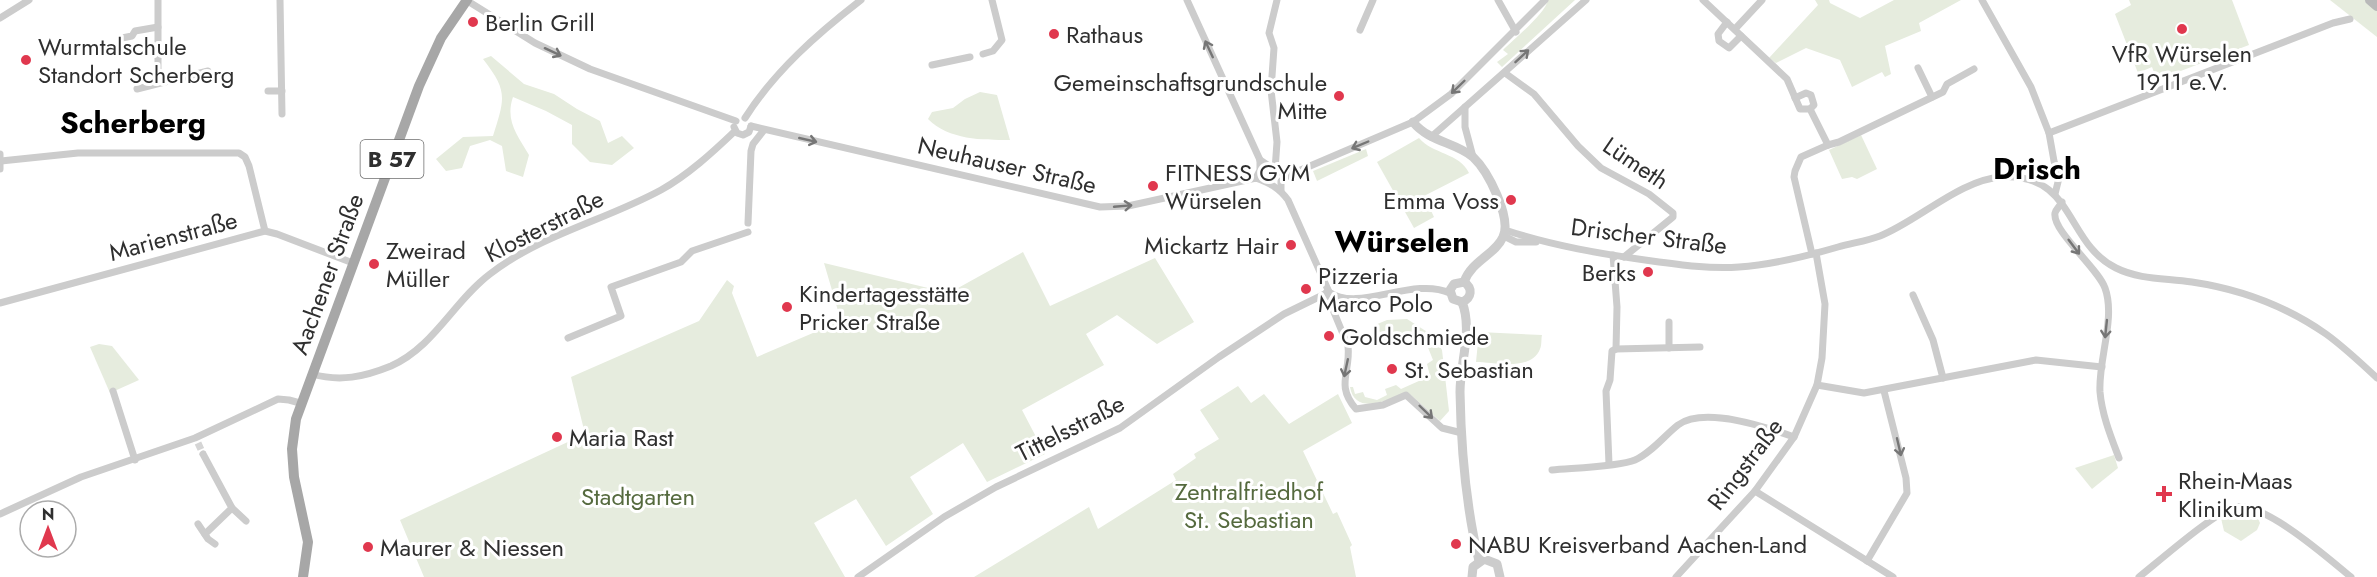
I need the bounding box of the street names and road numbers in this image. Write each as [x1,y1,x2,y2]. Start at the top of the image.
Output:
street label: Neuhauser Straße [914,127,1100,203]
street label: Lümeth [1596,128,1676,198]
road number: B 57 [360,140,424,178]
street label: Klosterstraße [478,181,610,271]
street label: Aachener Straße [282,189,372,359]
street label: Marienstraße [105,202,241,270]
street label: Drischer Straße [1569,209,1729,263]
street label: Tittelsstraße [1010,386,1130,470]
street label: Ringstraße [1699,411,1791,517]

